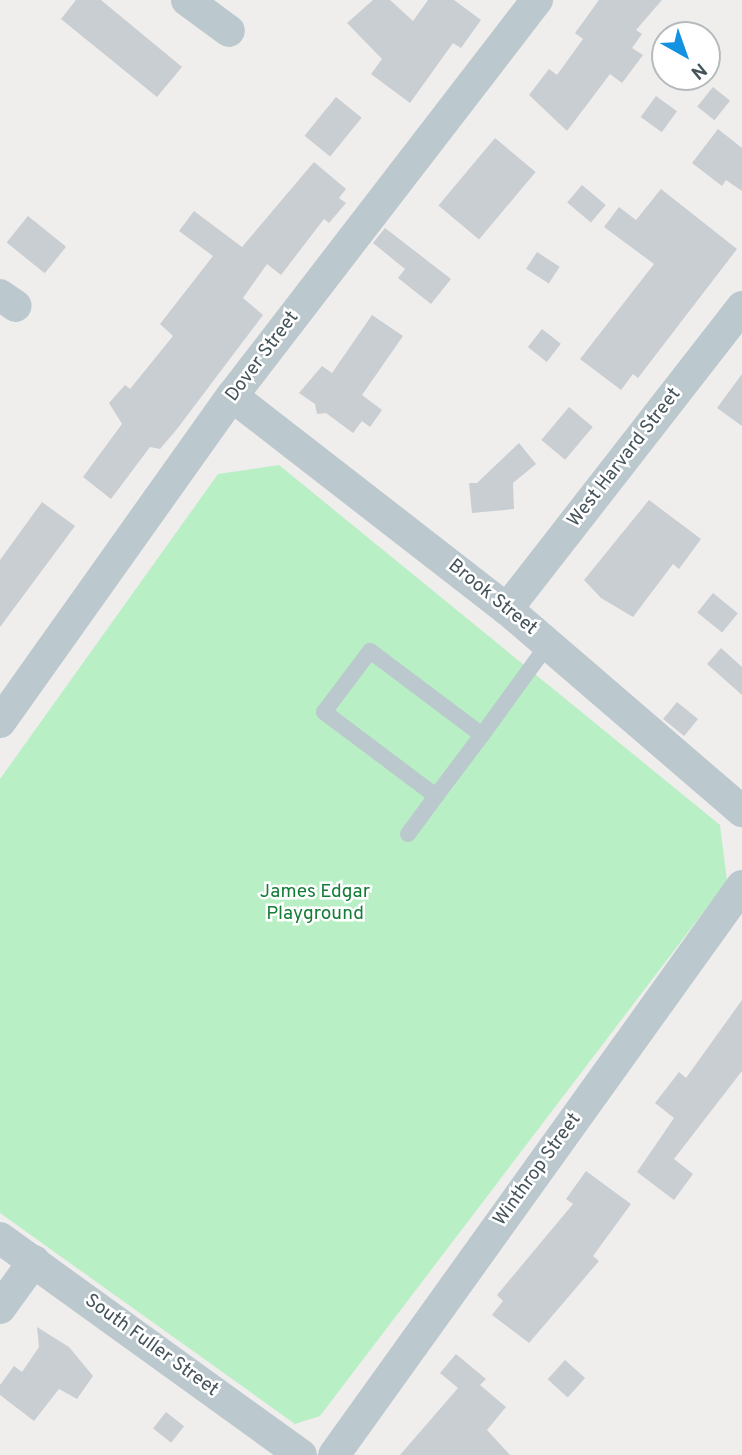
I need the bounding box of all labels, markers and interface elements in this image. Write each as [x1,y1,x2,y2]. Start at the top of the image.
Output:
north arrow [651,21,721,91]
text: N [685,57,711,84]
street label: Dover Street [222,307,304,407]
street label: West Harvard Street [564,384,686,532]
street label: Brook Street [443,555,541,641]
park label: James Edgar Playground [260,882,370,926]
street label: Winthrop Street [489,1109,587,1231]
street label: South Fuller Street [80,1290,222,1402]

